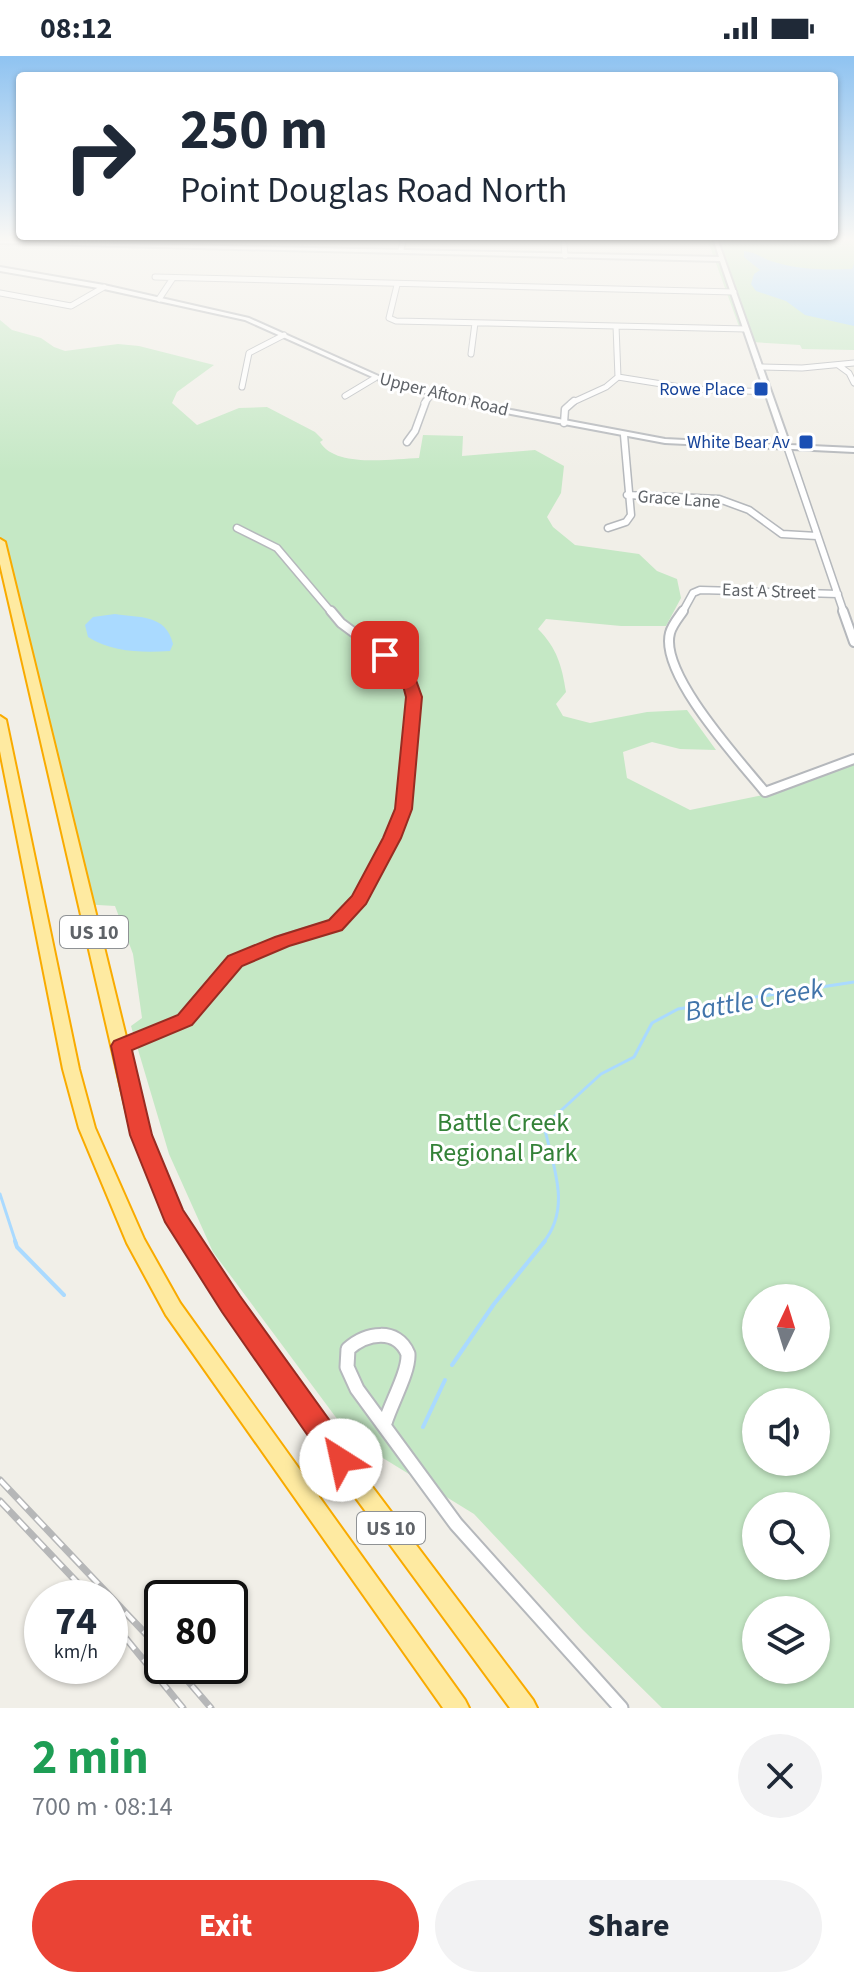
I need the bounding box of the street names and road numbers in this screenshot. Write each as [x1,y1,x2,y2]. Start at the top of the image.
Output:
street label: Upper Afton Road [377,366,511,423]
street label: Grace Lane [637,484,721,515]
street label: East A Street [722,577,816,606]
road number: US 10 [60,916,128,948]
road number: US 10 [357,1512,425,1544]

